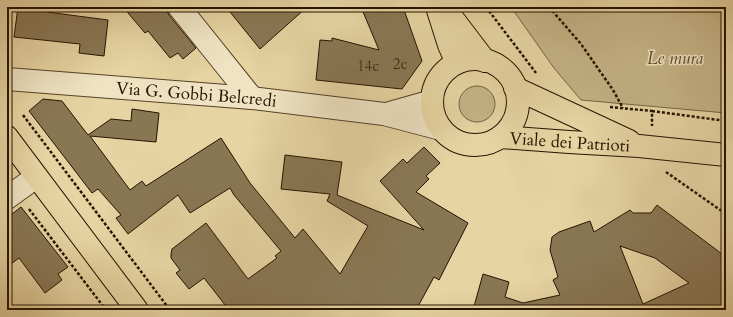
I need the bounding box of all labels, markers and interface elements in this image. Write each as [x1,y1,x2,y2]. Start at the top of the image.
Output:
park label: Le mura [647,47,703,70]
house number: 2c [393,54,407,74]
house number: 14c [357,56,379,76]
street label: Via G. Gobbi Belcredi [115,76,278,112]
street label: Viale dei Patrioti [509,126,631,157]

